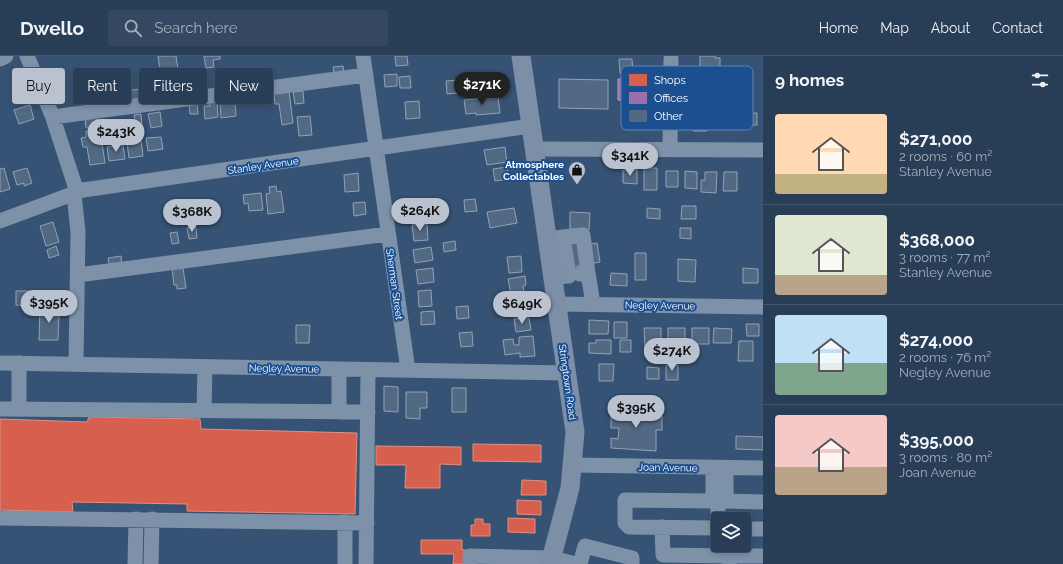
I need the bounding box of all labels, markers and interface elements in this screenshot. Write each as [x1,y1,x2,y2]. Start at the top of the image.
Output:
search box [108,10,388,46]
text: Dwello [20,17,84,39]
icon: search [122,17,144,39]
text: Search here [154,19,237,37]
text: Home [819,20,858,36]
text: Map [880,20,909,36]
text: About [931,20,970,36]
text: Contact [992,20,1043,36]
legend [621,66,753,130]
chip: Buy [12,68,65,104]
chip: Rent [73,68,131,104]
chip: Filters [139,68,207,104]
chip: New [215,68,273,104]
icon: filters [1029,69,1051,91]
text: 9 homes [775,70,844,90]
pin: $271K [454,72,510,106]
text: Shops [654,74,686,87]
text: $271K [463,77,501,92]
text: Offices [654,92,688,105]
text: Other [654,110,683,123]
pin: $243K [88,119,144,153]
text: $243K [97,124,135,139]
text: $271,000 [899,129,973,149]
icon: home [807,130,855,178]
pin: $341K [602,143,658,177]
text: $341K [611,148,649,163]
text: 2 rooms · 60 m² [899,149,992,164]
street label: Stanley Avenue [227,155,299,176]
place label: Atmosphere Collectables [503,159,564,182]
shop icon: Atmosphere Collectables [567,160,587,185]
text: Stanley Avenue [899,164,992,179]
pin: $264K [392,198,448,232]
pin: $368K [164,199,220,233]
text: $264K [400,203,440,218]
text: $368K [172,204,212,219]
text: $368,000 [899,230,975,250]
icon: home [807,231,855,279]
street label: Sherman Street [384,248,405,321]
text: 3 rooms · 77 m² [899,250,991,265]
text: Stanley Avenue [899,265,992,280]
pin: $395K [21,290,77,324]
pin: $649K [494,291,550,325]
text: $395K [30,295,68,310]
text: $649K [502,296,542,311]
street label: Negley Avenue [625,299,696,312]
text: $274,000 [899,330,973,350]
icon: home [807,331,855,379]
pin: $274K [644,338,700,372]
street label: Stringtown Road [557,343,578,421]
text: $274K [653,343,691,358]
text: 2 rooms · 76 m² [899,350,991,365]
street label: Negley Avenue [249,362,320,375]
text: Negley Avenue [899,365,991,380]
pin: $395K [608,395,664,429]
text: $395K [617,400,655,415]
text: $395,000 [899,430,974,450]
icon: home [807,431,855,479]
text: 3 rooms · 80 m² [899,450,992,465]
street label: Joan Avenue [638,461,698,474]
text: Joan Avenue [899,465,976,480]
map controls [711,512,751,552]
button: layers [711,512,751,552]

